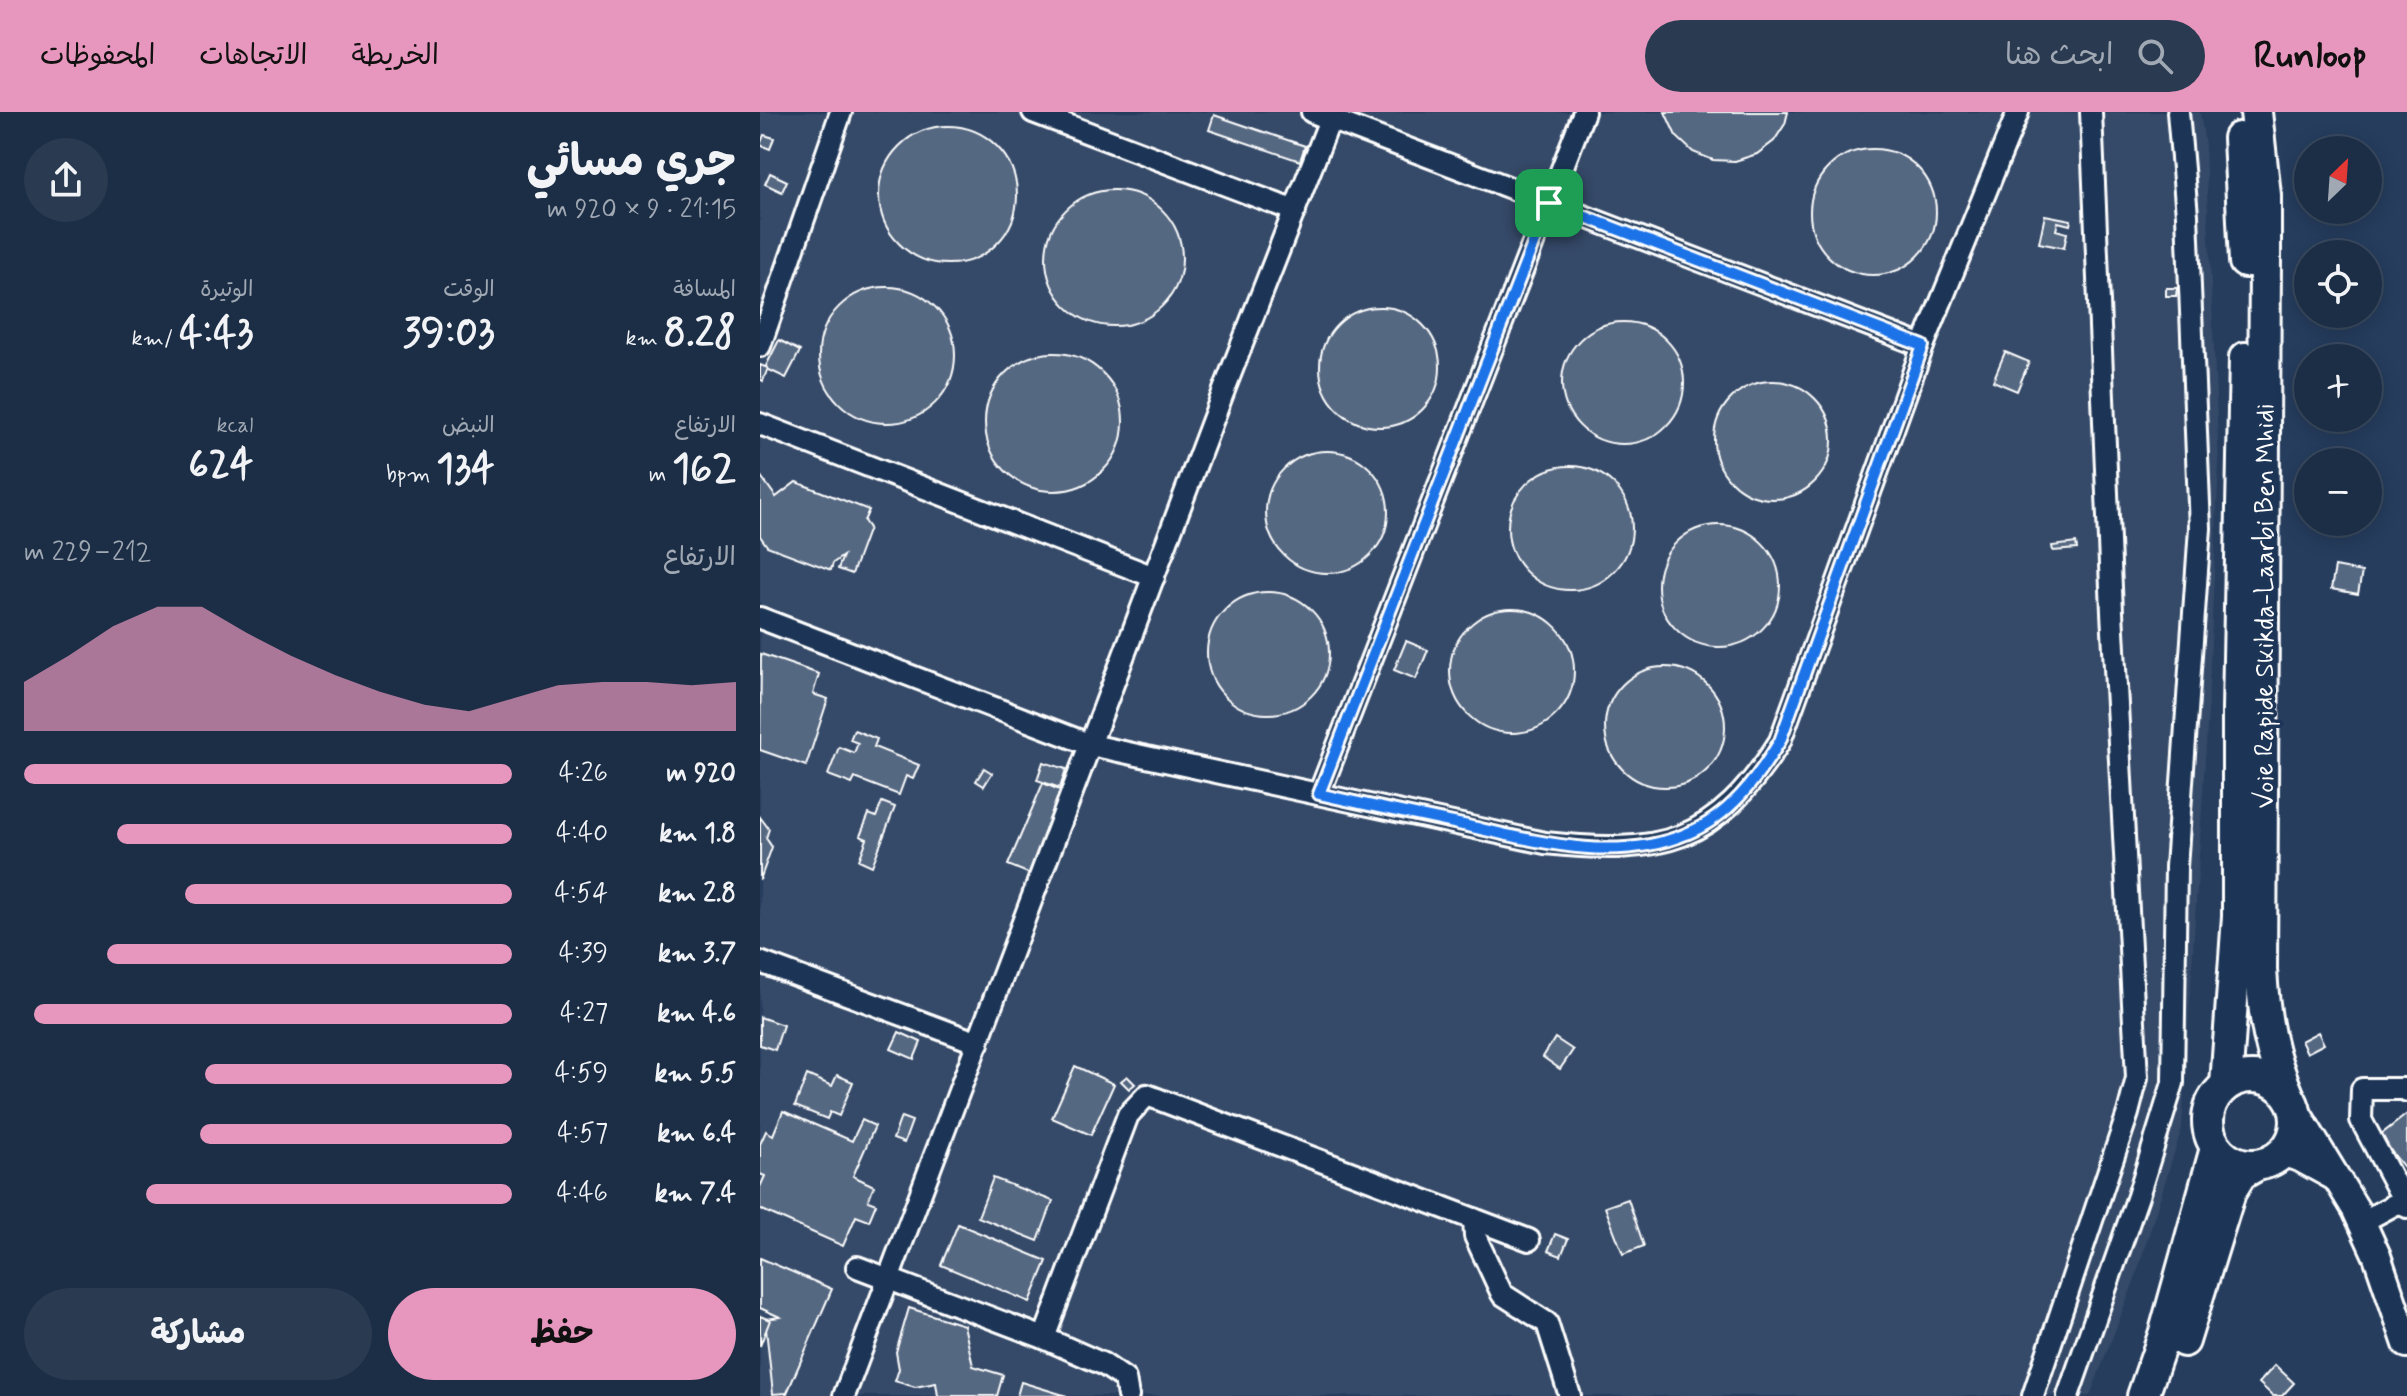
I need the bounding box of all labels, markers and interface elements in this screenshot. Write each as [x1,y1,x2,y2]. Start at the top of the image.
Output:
search box [1645,20,2205,92]
text: Runloop [2253,32,2367,81]
icon: search [2133,34,2177,78]
text: ابحث هنا [2005,36,2113,75]
text: المحفوظات [40,38,155,75]
text: الاتجاهات [199,38,307,75]
text: الخريطة [351,38,439,75]
text: جري مسائي [526,134,736,192]
north arrow [2294,136,2382,224]
map controls [2294,136,2382,536]
button: share [24,138,108,222]
pin [1515,169,1583,237]
icon: arrive [1527,181,1571,225]
text: 21:15 · 9 × 920 m [547,193,736,227]
button: locate [2294,240,2382,328]
text: الوتيرة [200,276,253,304]
text: الوقت [443,276,495,304]
text: المسافة [673,276,736,304]
text: 4:43 [179,308,253,360]
text: 39:03 [403,308,495,360]
text: 8.28 [664,308,736,360]
text: /km [132,325,179,353]
text: km [626,325,664,353]
button: + [2294,344,2382,432]
street label: Voie Rapide Skikda-Laarbi Ben Mhidi [2249,403,2283,809]
text: kcal [216,412,253,440]
text: النبض [442,412,495,440]
text: الارتفاع [674,412,736,440]
text: 624 [188,440,253,492]
text: 134 [436,444,495,496]
text: 162 [672,444,736,496]
button: − [2294,448,2382,536]
text: bpm [386,461,436,489]
text: m [649,461,672,489]
text: 212–229 m [24,536,151,570]
text: الارتفاع [663,541,736,575]
text: 4:26 [559,757,608,791]
text: 920 m [666,757,736,791]
text: 4:40 [556,817,608,851]
text: 1.8 km [659,817,736,851]
text: 4:54 [555,877,608,911]
text: 2.8 km [658,877,736,911]
text: 4:39 [559,937,608,971]
text: 3.7 km [658,937,736,971]
text: 4:27 [560,997,608,1031]
text: 4.6 km [657,997,736,1031]
text: 4:59 [555,1057,608,1091]
text: 5.5 km [654,1057,736,1091]
text: 4:57 [557,1117,608,1151]
text: 6.4 km [657,1117,736,1151]
text: 4:46 [556,1177,608,1211]
text: 7.4 km [655,1177,736,1211]
button: مشاركة [24,1288,372,1380]
button: حفظ [388,1288,736,1380]

